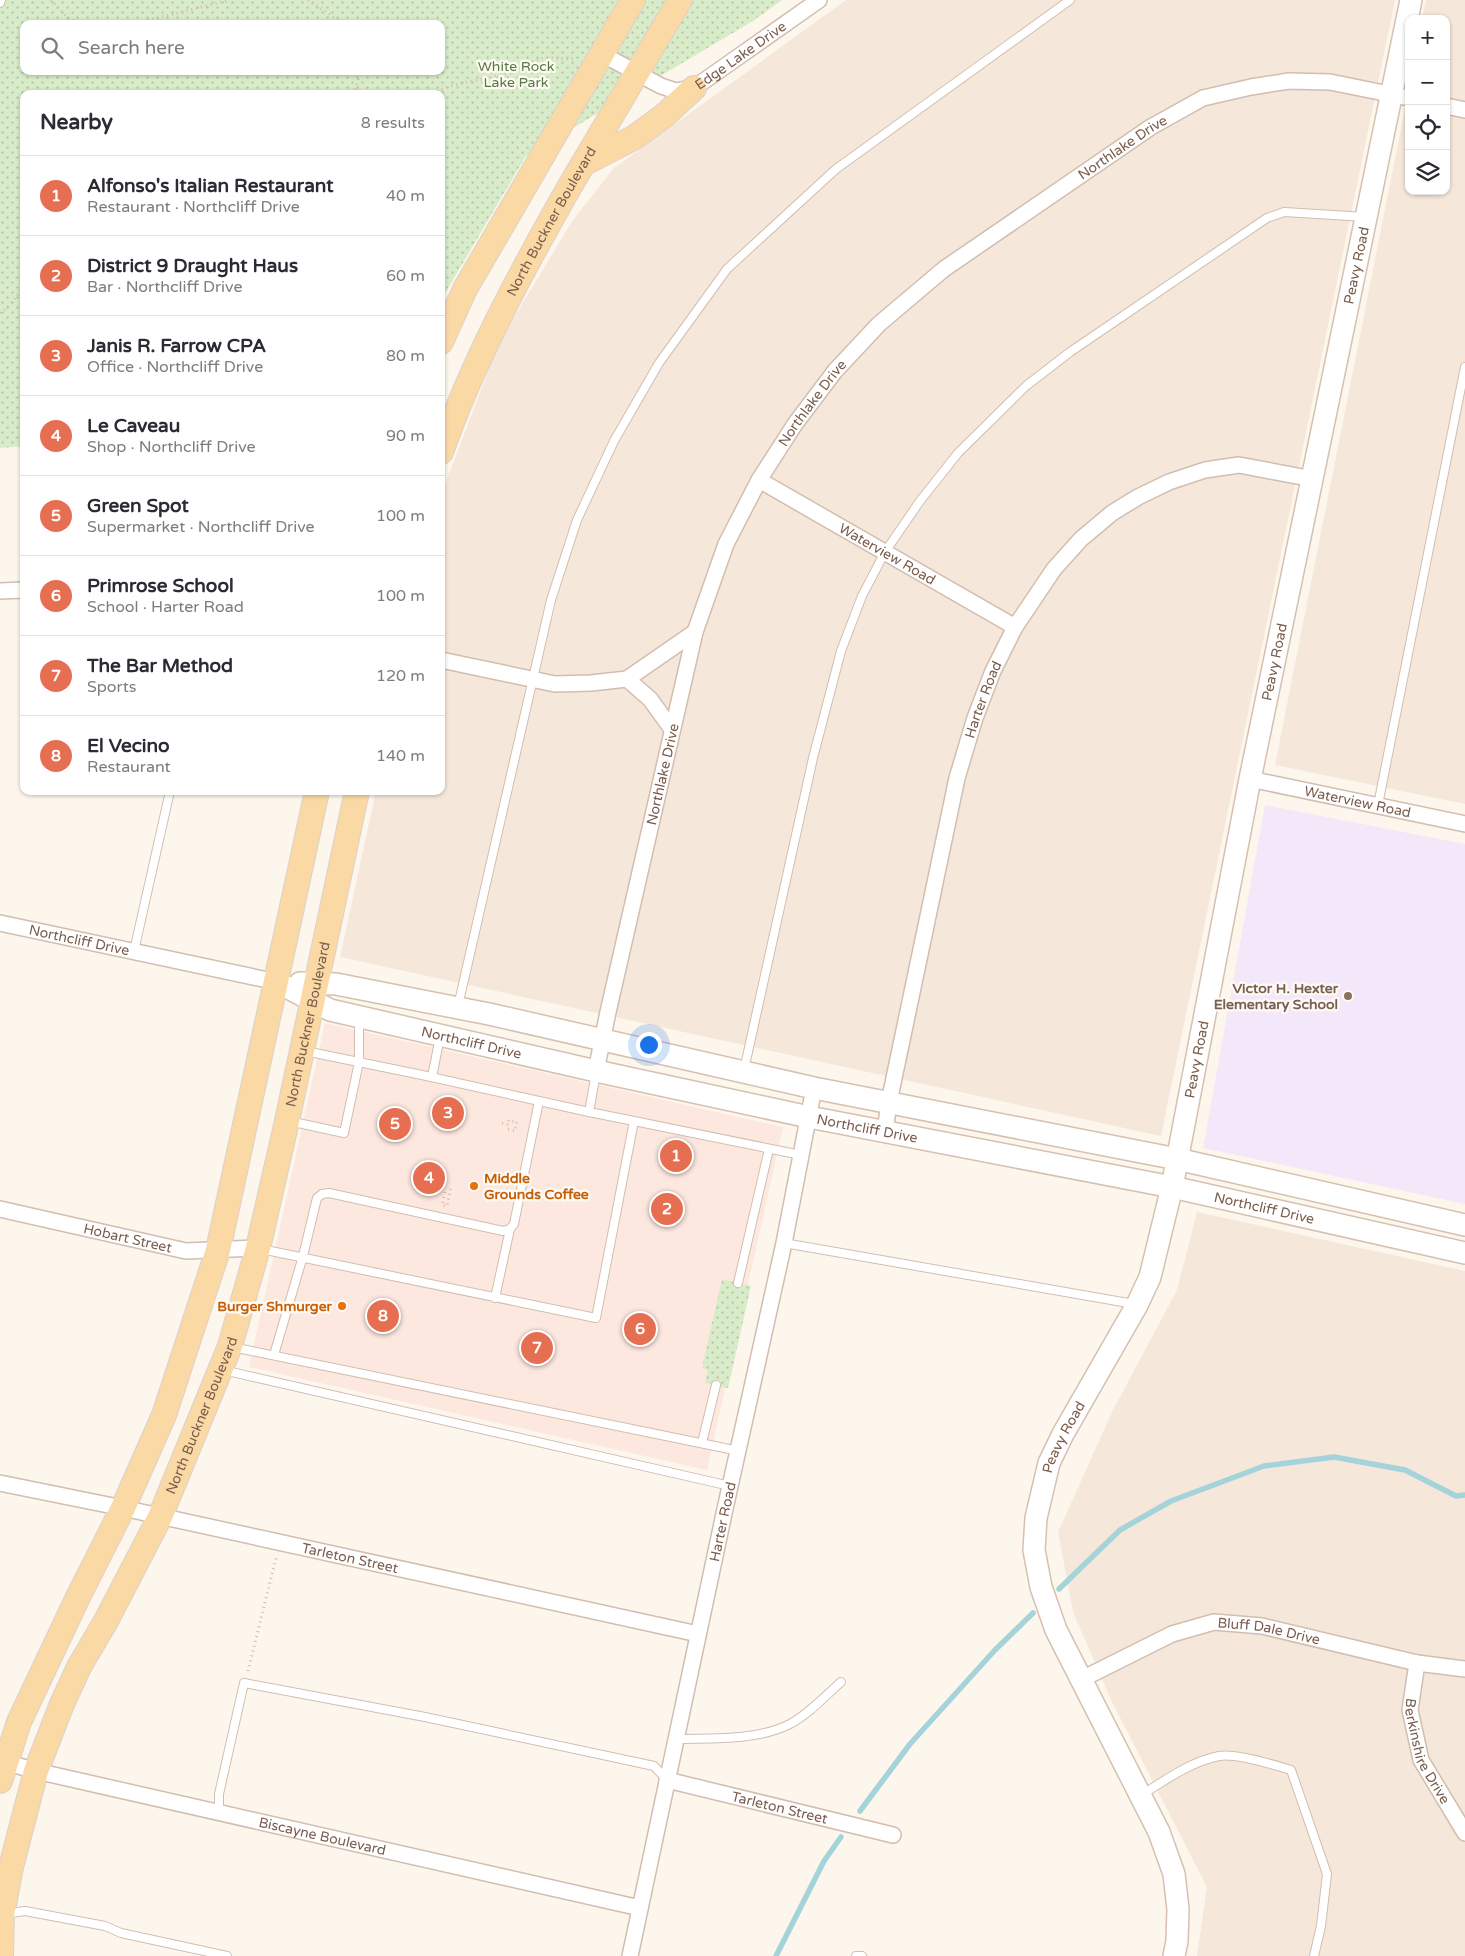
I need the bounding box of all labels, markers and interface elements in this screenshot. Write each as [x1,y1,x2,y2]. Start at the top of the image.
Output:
map controls [1405,15,1450,195]
button: + [1405,15,1450,60]
street label: Edge Lake Drive [692,17,789,93]
search box [20,20,445,75]
icon: search [38,34,66,62]
text: Search here [78,37,185,59]
park label: White Rock Lake Park [478,58,555,91]
button: − [1405,60,1450,105]
button: locate [1405,105,1450,150]
text: Nearby [40,110,113,135]
street label: Northlake Drive [1075,111,1170,183]
text: 8 results [361,113,425,133]
street label: North Buckner Boulevard [503,144,600,299]
button: layers [1405,150,1450,195]
text: Alfonso's Italian Restaurant [87,175,333,197]
text: 1 [51,186,61,206]
text: 40 m [386,186,425,206]
text: Restaurant · Northcliff Drive [87,197,300,217]
street label: Peavy Road [1340,225,1372,306]
text: District 9 Draught Haus [87,255,298,277]
text: 2 [51,266,61,286]
text: 60 m [386,266,425,286]
text: Bar · Northcliff Drive [87,277,242,297]
text: Janis R. Farrow CPA [87,335,266,357]
text: 3 [51,346,61,366]
text: 80 m [386,346,425,366]
street label: Northlake Drive [774,356,850,449]
text: Office · Northcliff Drive [87,357,263,377]
text: Le Caveau [87,415,180,437]
text: 4 [51,426,61,446]
text: 90 m [386,426,425,446]
text: Shop · Northcliff Drive [87,437,256,457]
text: Green Spot [87,495,189,517]
text: 5 [51,506,61,526]
text: 100 m [376,506,425,526]
text: Supermarket · Northcliff Drive [87,517,315,537]
street label: Waterview Road [836,519,939,588]
text: Primrose School [87,575,234,597]
text: 6 [51,586,61,606]
text: 100 m [376,586,425,606]
text: School · Harter Road [87,597,244,617]
street label: Peavy Road [1258,622,1290,702]
text: The Bar Method [87,655,233,677]
street label: Harter Road [961,658,1005,740]
text: 7 [51,666,61,686]
text: 120 m [376,666,425,686]
text: Sports [87,677,136,697]
street label: Northlake Drive [643,722,682,827]
text: El Vecino [87,735,170,757]
text: 8 [51,746,61,766]
text: 140 m [376,746,425,766]
text: Restaurant [87,757,171,777]
street label: Waterview Road [1303,782,1413,821]
street label: Northcliff Drive [27,921,131,959]
street label: North Buckner Boulevard [282,940,333,1108]
place label: Victor H. Hexter Elementary School [1214,980,1339,1013]
marker: Victor H. Hexter Elementary School [1342,990,1354,1002]
street label: Peavy Road [1181,1019,1212,1100]
street label: Northcliff Drive [420,1023,523,1062]
your location [636,1032,662,1058]
pin: 3 [432,1094,464,1132]
pin: 5 [379,1105,411,1143]
street label: Northcliff Drive [815,1110,919,1146]
pin: 1 [660,1137,692,1175]
pin: 4 [413,1159,445,1197]
place label: Middle Grounds Coffee [484,1170,589,1203]
marker: Middle Grounds Coffee [468,1180,480,1192]
street label: Northcliff Drive [1212,1188,1316,1227]
pin: 2 [651,1190,683,1228]
street label: Hobart Street [82,1220,174,1256]
pin: 8 [367,1297,399,1335]
place label: Burger Shmurger [217,1298,333,1315]
marker: Burger Shmurger [336,1300,348,1312]
pin: 6 [624,1310,656,1348]
pin: 7 [521,1329,553,1367]
street label: North Buckner Boulevard [162,1335,241,1497]
street label: Peavy Road [1038,1398,1089,1475]
street label: Harter Road [706,1480,739,1563]
street label: Tarleton Street [300,1539,400,1577]
street label: Bluff Dale Drive [1217,1614,1322,1648]
street label: Berkinshire Drive [1401,1697,1454,1807]
street label: Tarleton Street [730,1788,830,1827]
street label: Biscayne Boulevard [257,1813,388,1859]

